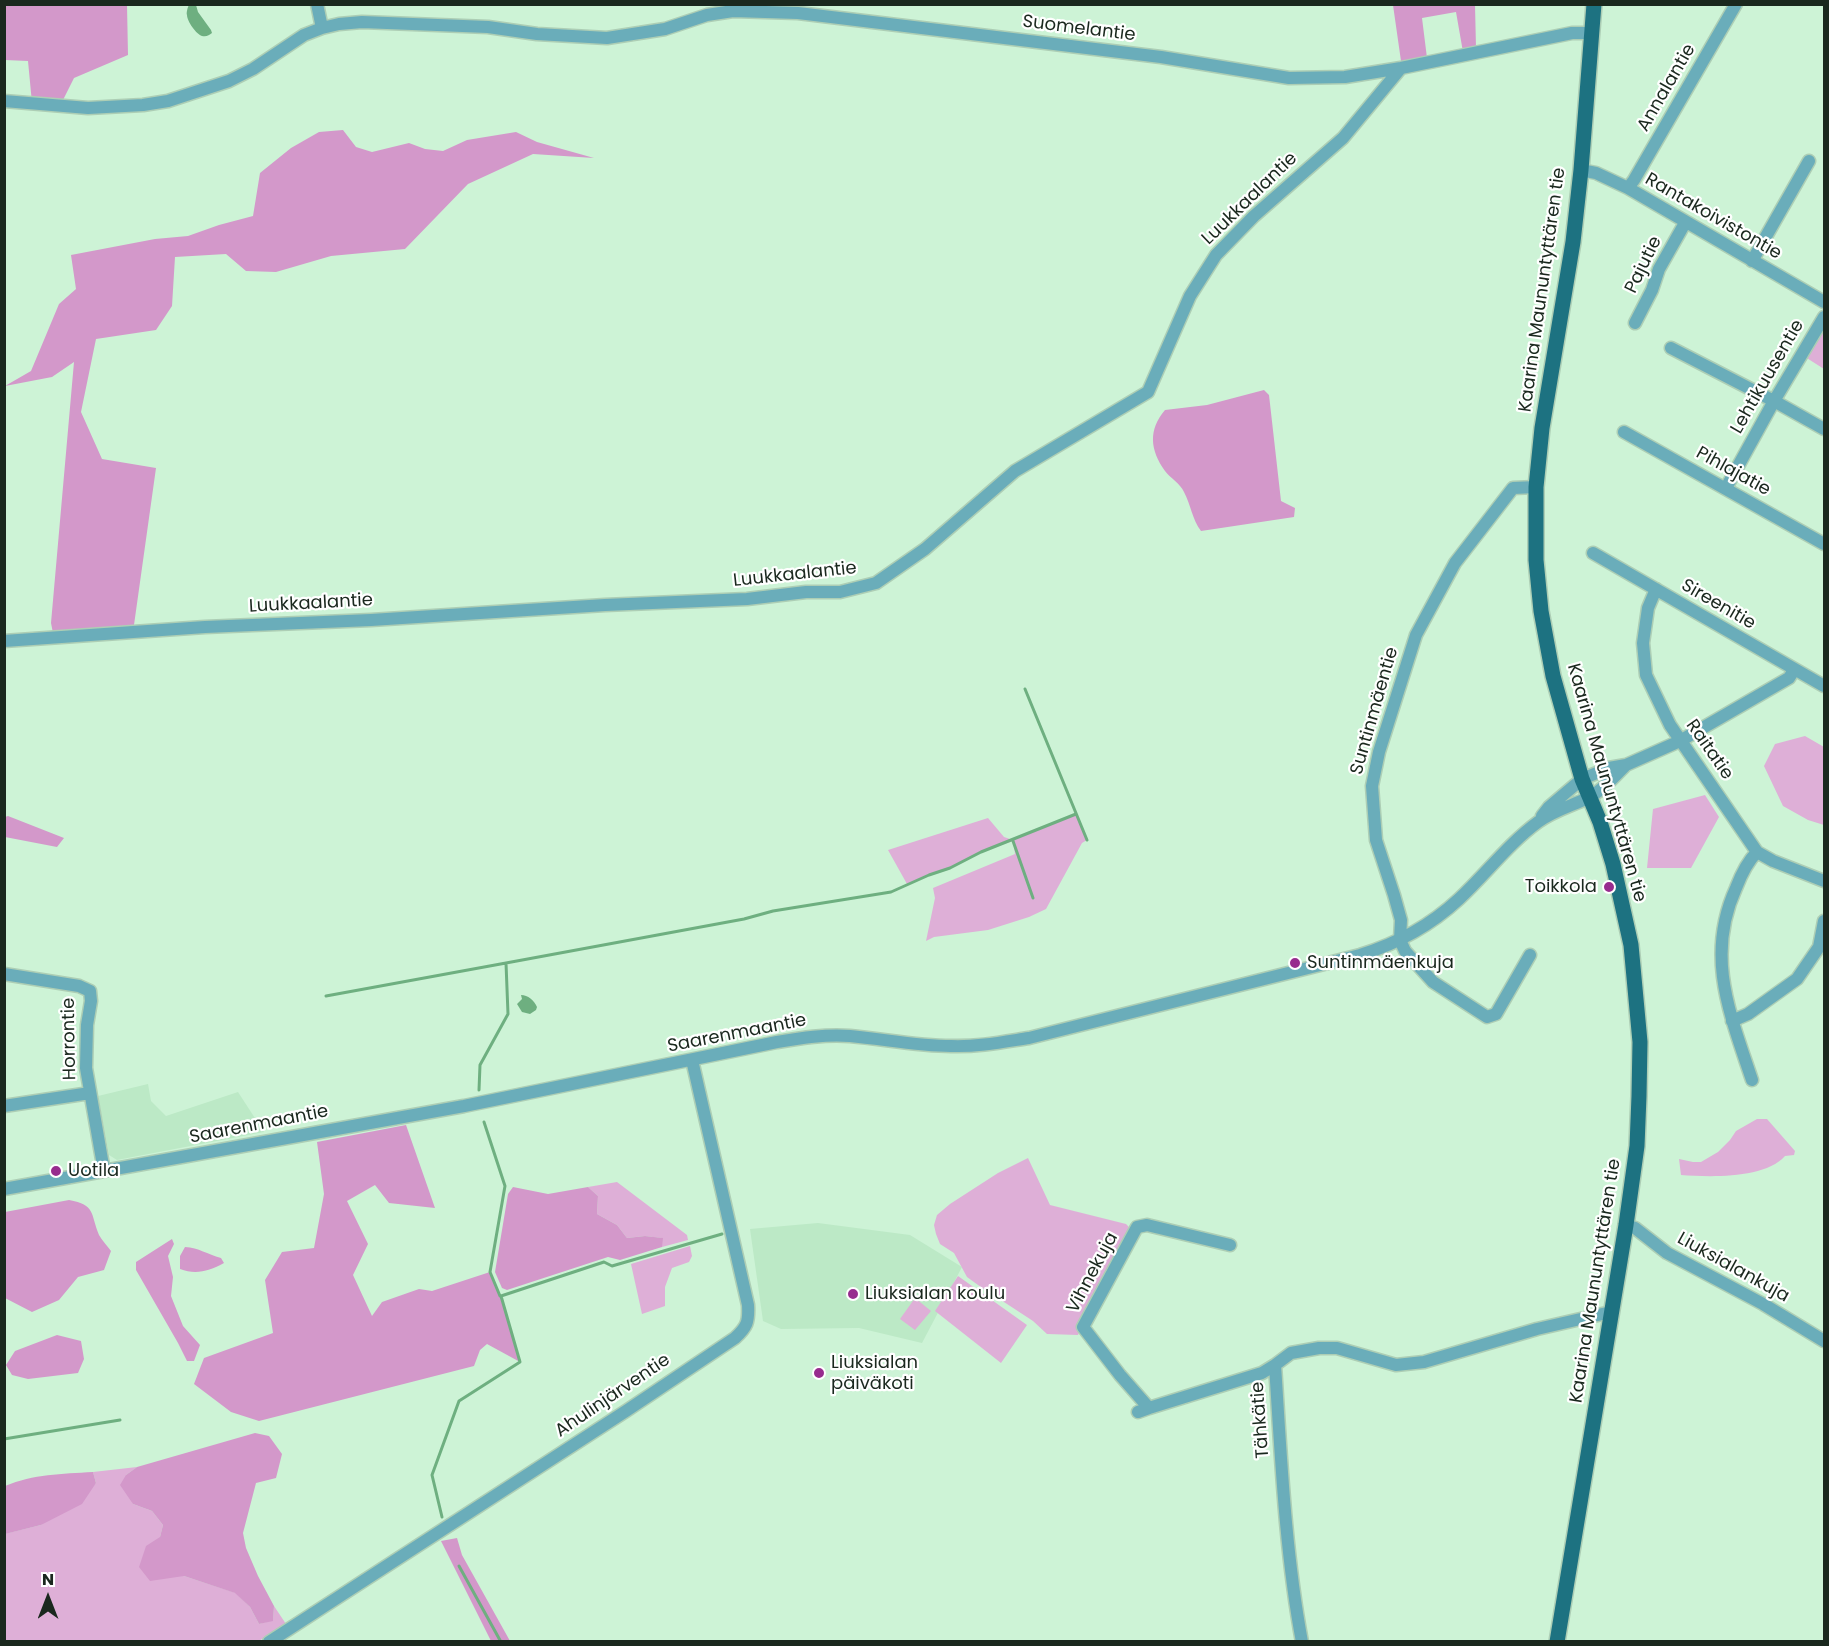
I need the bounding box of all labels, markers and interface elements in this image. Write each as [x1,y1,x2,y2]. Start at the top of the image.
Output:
street label: Suomelantie [1021,11,1137,47]
street label: Annalantie [1633,40,1701,136]
street label: Luukkaalantie [1198,148,1302,250]
street label: Kaarina Maununtyttären tie [1515,166,1571,414]
street label: Rantakoivistontie [1641,169,1785,265]
street label: Pajutie [1621,233,1667,297]
street label: Lehtikuusentie [1727,316,1809,438]
street label: Pihlajatie [1692,443,1774,501]
street label: Luukkaalantie [732,558,858,592]
street label: Sireenitie [1677,575,1759,635]
street label: Luukkaalantie [249,590,373,618]
street label: Suntinmäentie [1346,645,1404,777]
street label: Kaarina Maununtyttären tie [1562,661,1650,905]
street label: Raitatie [1681,716,1737,784]
place label: Toikkola [1525,876,1597,898]
marker: Toikkola [1602,880,1616,894]
place label: Suntinmäenkuja [1307,952,1454,974]
marker: Suntinmäenkuja [1288,956,1302,970]
street label: Horrontie [58,998,82,1080]
street label: Saarenmaantie [666,1010,808,1058]
street label: Saarenmaantie [188,1101,330,1149]
street label: Kaarina Maununtyttären tie [1566,1157,1626,1405]
place label: Uotila [68,1160,119,1182]
marker: Uotila [49,1164,63,1178]
street label: Liuksialankuja [1673,1228,1793,1308]
street label: Vihnekuja [1063,1229,1123,1317]
place label: Liuksialan koulu [865,1283,1005,1305]
marker: Liuksialan koulu [846,1287,860,1301]
street label: Ahulinjärventie [551,1350,675,1442]
place label: Liuksialan päiväkoti [831,1352,918,1394]
marker: Liuksialan päiväkoti [812,1366,826,1380]
street label: Tähkätie [1248,1381,1274,1459]
north arrow [18,1568,78,1628]
text: N [42,1568,54,1591]

